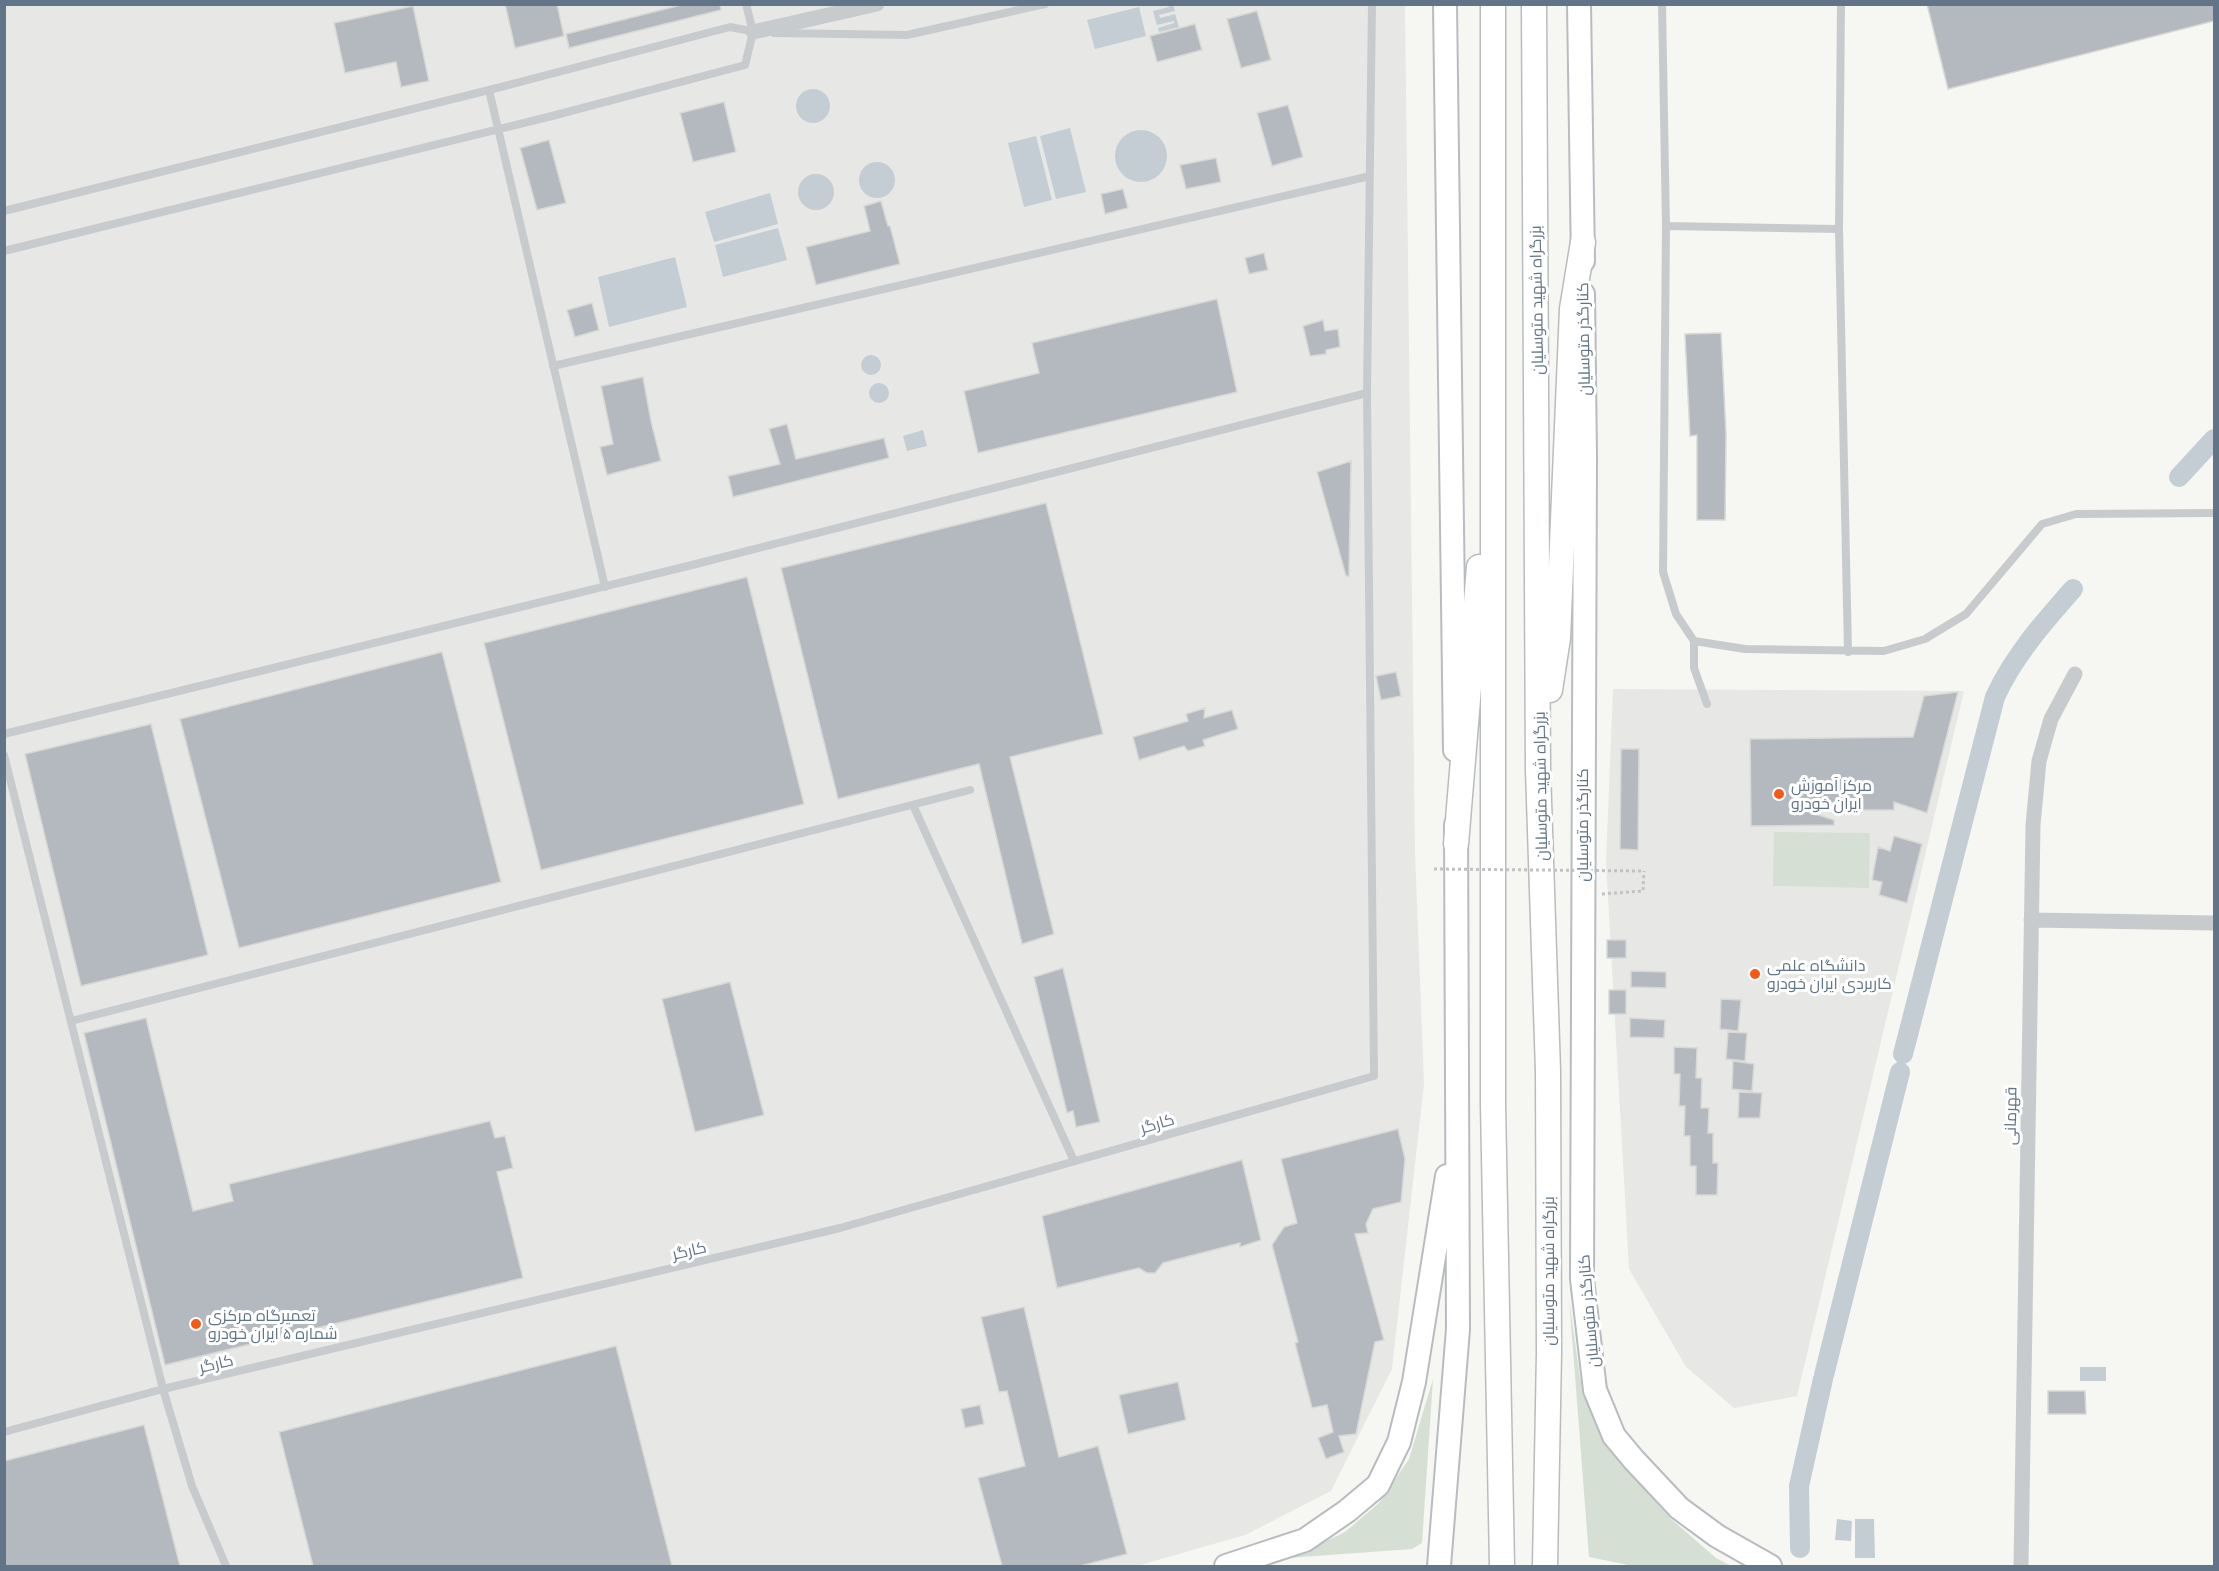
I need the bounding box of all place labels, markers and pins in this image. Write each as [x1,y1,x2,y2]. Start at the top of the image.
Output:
place label: مرکز آموزش ایران خودرو [1791,777,1872,815]
marker: مرکز آموزش ایران خودرو [1772,787,1786,801]
place label: دانشگاه علمی کاربردی ایران خودرو [1767,957,1892,995]
marker: دانشگاه علمی کاربردی ایران خودرو [1748,967,1762,981]
place label: تعمیرگاه مرکزی شماره ۵ ایران خودرو [208,1307,337,1345]
marker: تعمیرگاه مرکزی شماره ۵ ایران خودرو [189,1317,203,1331]

